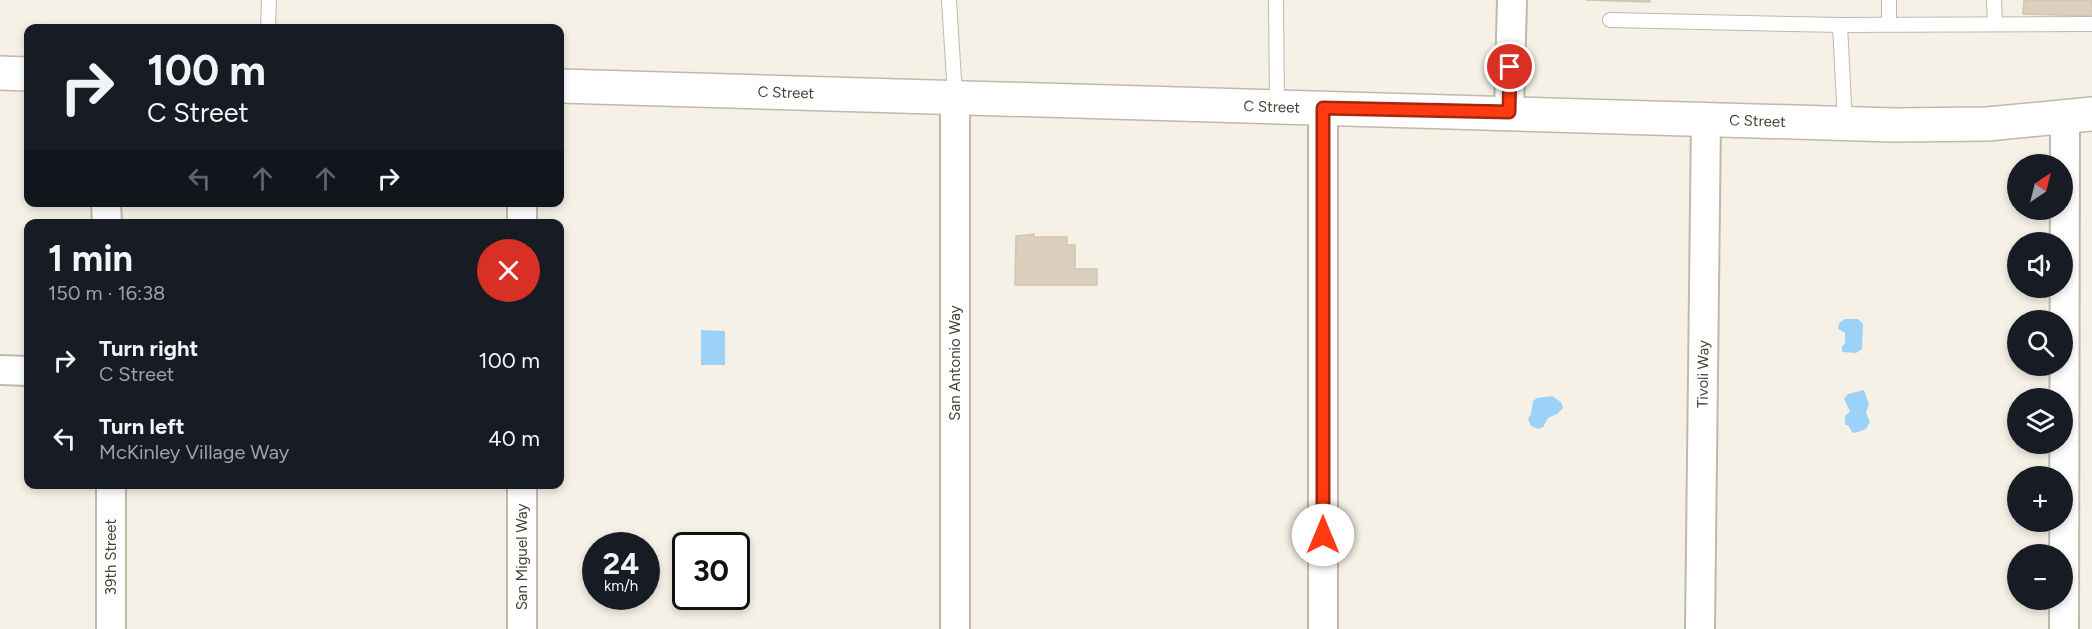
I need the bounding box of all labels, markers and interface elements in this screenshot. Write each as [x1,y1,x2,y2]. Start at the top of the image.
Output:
pin [1484,41,1535,92]
text: 100 m [147,45,266,96]
icon: right [48,48,126,126]
icon: arrive [1493,50,1526,83]
street label: C Street [757,83,815,102]
text: C Street [147,96,249,129]
street label: C Street [1243,97,1301,117]
street label: C Street [1729,111,1786,131]
north arrow [2007,154,2073,220]
map controls [2007,154,2073,610]
icon: left [183,162,216,195]
icon: ahead [246,162,279,195]
icon: ahead [309,162,342,195]
icon: right [372,162,405,195]
button: sound [2007,232,2073,298]
text: 1 min [48,237,133,280]
button: close [477,239,540,302]
text: 150 m · 16:38 [48,281,165,305]
street label: San Antonio Way [946,305,964,421]
button: search [2007,310,2073,376]
text: Turn right [99,335,198,362]
street label: Tivoli Way [1694,340,1712,408]
icon: right [48,344,81,377]
text: 100 m [479,347,540,374]
text: C Street [99,362,174,386]
button: layers [2007,388,2073,454]
text: Turn left [99,413,185,440]
icon: left [48,422,81,455]
text: 40 m [488,425,540,452]
text: McKinley Village Way [99,440,289,464]
button: + [2007,466,2073,532]
position arrow [1291,503,1355,567]
street label: San Miguel Way [513,504,531,610]
street label: 39th Street [102,518,120,595]
speed limit sign: 30 [672,532,750,610]
button: − [2007,544,2073,610]
text: 24 [603,545,639,582]
text: km/h [604,577,638,595]

